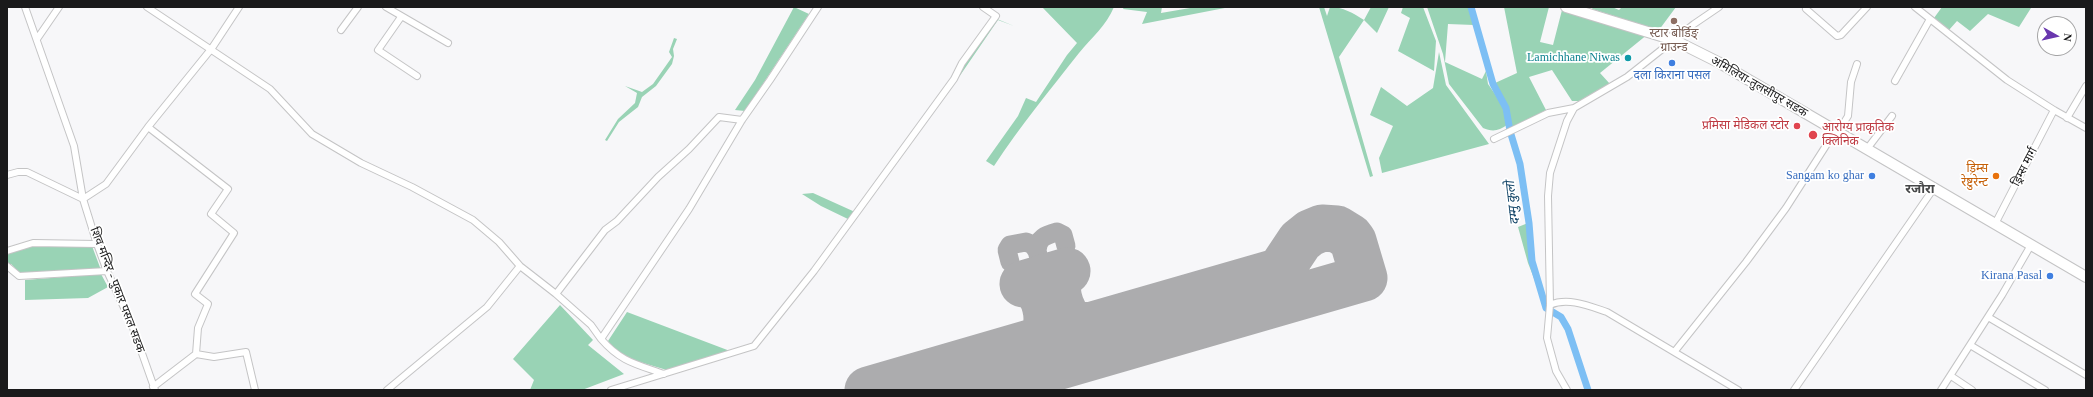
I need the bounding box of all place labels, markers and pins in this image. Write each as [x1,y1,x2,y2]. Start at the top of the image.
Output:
marker: स्टार बोर्डिङ् ग्राउन्ड [1669,16,1679,26]
place label: स्टार बोर्डिङ् ग्राउन्ड [1650,27,1698,55]
place label: Lamichhane Niwas [1527,51,1620,65]
marker: Lamichhane Niwas [1623,53,1633,63]
marker: दला किराना पसल [1667,58,1677,68]
place label: दला किराना पसल [1634,69,1710,83]
place label: प्रमिसा मेडिकल स्टोर [1702,119,1789,133]
marker: प्रमिसा मेडिकल स्टोर [1792,121,1802,131]
place label: आरोग्य प्राकृतिक क्लिनिक [1822,121,1894,149]
marker: आरोग्य प्राकृतिक क्लिनिक [1807,129,1819,141]
place label: ड्रिम्स रेष्टुरेन्ट [1961,162,1988,190]
place label: Sangam ko ghar [1786,169,1864,183]
marker: Sangam ko ghar [1867,171,1877,181]
marker: ड्रिम्स रेष्टुरेन्ट [1991,171,2001,181]
place label: Kirana Pasal [1981,269,2042,283]
marker: Kirana Pasal [2045,271,2055,281]

